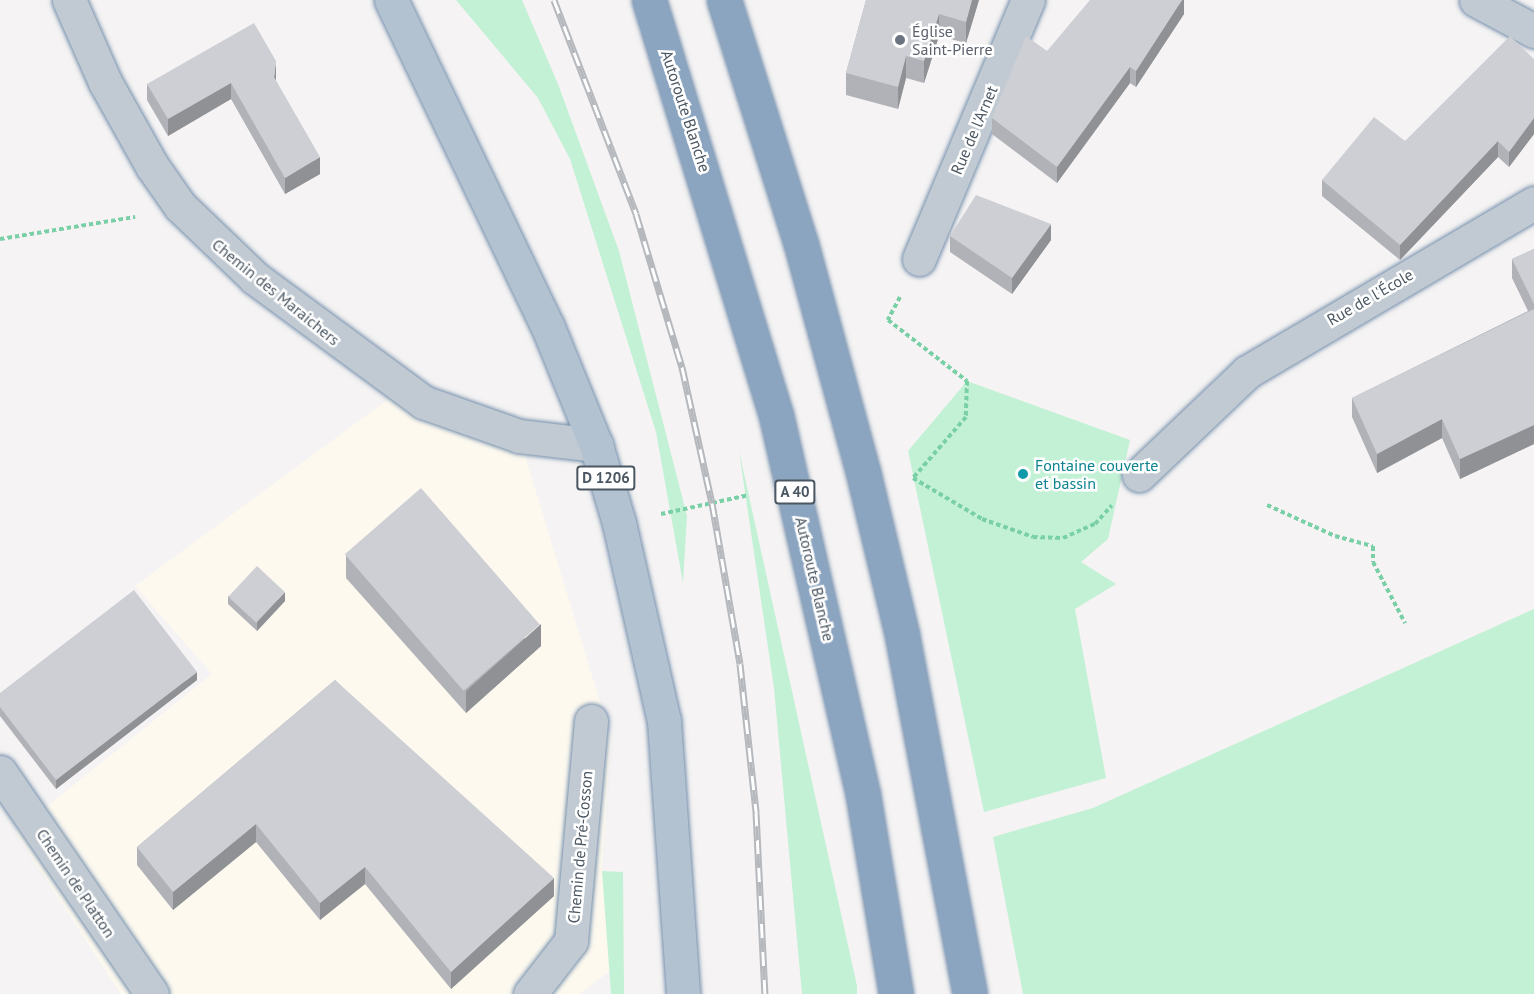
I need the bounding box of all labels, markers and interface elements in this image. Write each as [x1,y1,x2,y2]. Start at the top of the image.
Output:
place label: Église Saint-Pierre [912,21,993,59]
marker: Église Saint-Pierre [893,33,907,47]
street label: Autoroute Blanche [657,48,715,174]
street label: Rue de l'Arnet [947,83,1001,177]
street label: Chemin des Maraichers [208,235,344,349]
street label: Rue de l'École [1323,265,1417,329]
place label: Fontaine couverte et bassin [1035,455,1158,493]
road number: D 1206 [576,466,636,490]
marker: Fontaine couverte et bassin [1016,467,1030,481]
road number: A 40 [774,480,816,504]
street label: Autoroute Blanche [791,515,839,643]
street label: Chemin de Pré-Cosson [564,770,596,924]
street label: Chemin de Platton [33,825,119,941]

